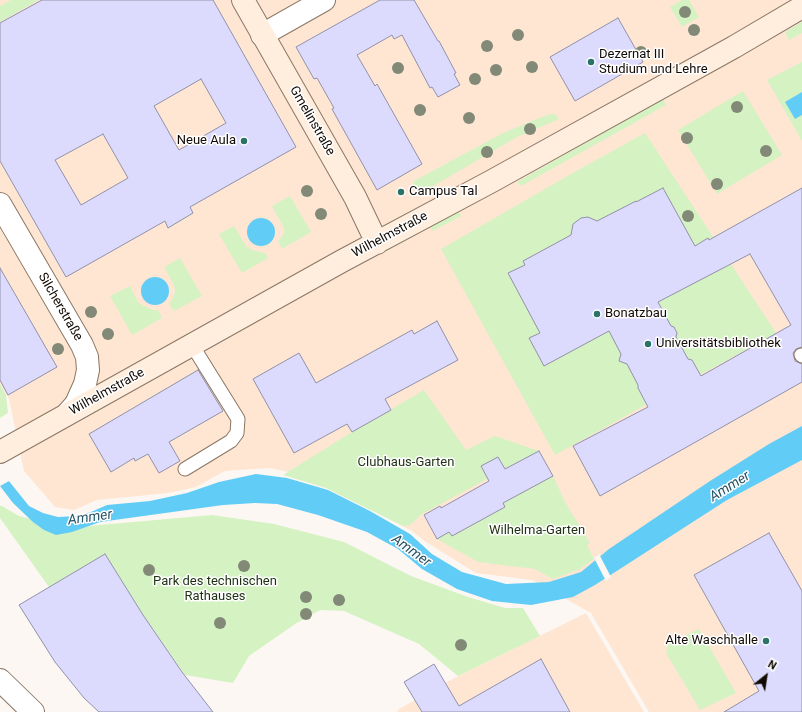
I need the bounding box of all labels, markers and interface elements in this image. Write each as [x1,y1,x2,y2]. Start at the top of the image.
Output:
place label: Dezernat III Studium und Lehre [599,47,708,78]
marker: Dezernat III Studium und Lehre [586,57,596,67]
street label: Gmelinstraße [286,84,338,158]
place label: Neue Aula [177,133,236,149]
marker: Neue Aula [239,136,249,146]
place label: Campus Tal [409,184,478,200]
marker: Campus Tal [396,187,406,197]
street label: Wilhelmstraße [350,209,430,261]
street label: Silcherstraße [34,270,86,344]
place label: Bonatzbau [605,306,667,322]
marker: Bonatzbau [592,309,602,319]
place label: Universitätsbibliothek [656,336,781,352]
marker: Universitätsbibliothek [643,339,653,349]
street label: Wilhelmstraße [67,365,147,419]
park label: Clubhaus-Garten [358,455,454,471]
water label: Ammer [707,468,753,506]
water label: Ammer [67,507,113,529]
park label: Wilhelma-Garten [489,523,585,539]
water label: Ammer [388,531,434,571]
park label: Park des technischen Rathauses [153,574,277,605]
place label: Alte Waschhalle [665,633,758,649]
marker: Alte Waschhalle [761,636,771,646]
north arrow [746,656,786,696]
text: N [766,658,779,673]

